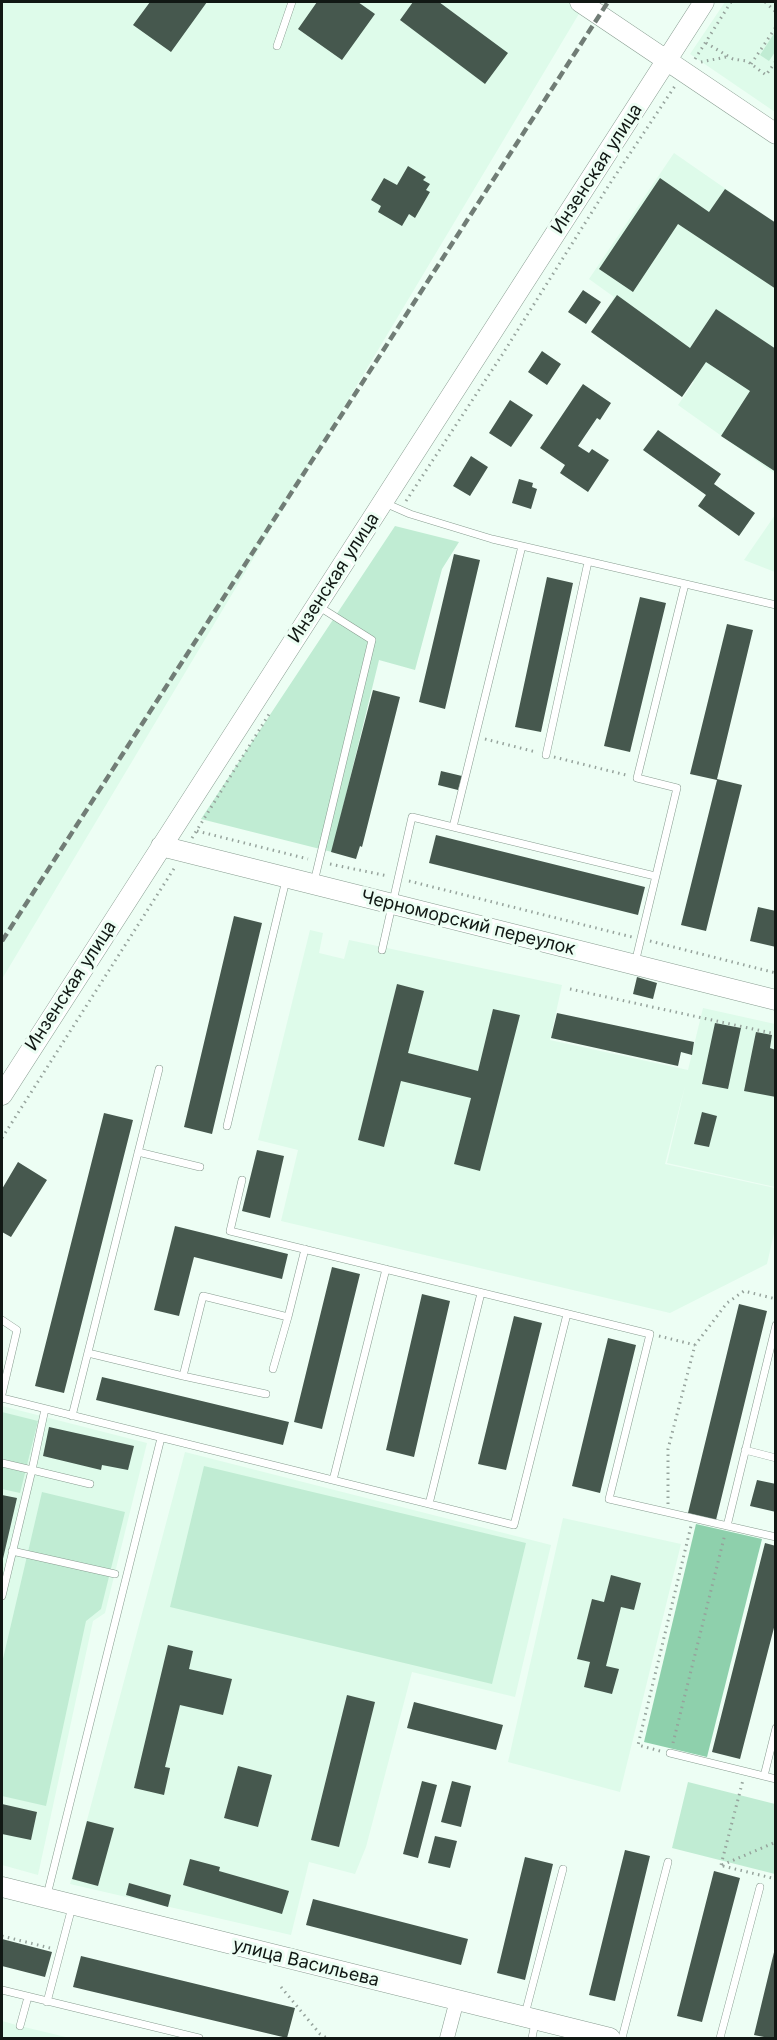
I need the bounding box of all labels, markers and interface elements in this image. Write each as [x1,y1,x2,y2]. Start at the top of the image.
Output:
street label: Инзенская улица [547,100,647,238]
street label: Инзенская улица [284,509,384,647]
street label: Черноморский переулок [359,886,577,960]
street label: Инзенская улица [21,917,121,1055]
street label: улица Васильева [231,1934,381,1992]

